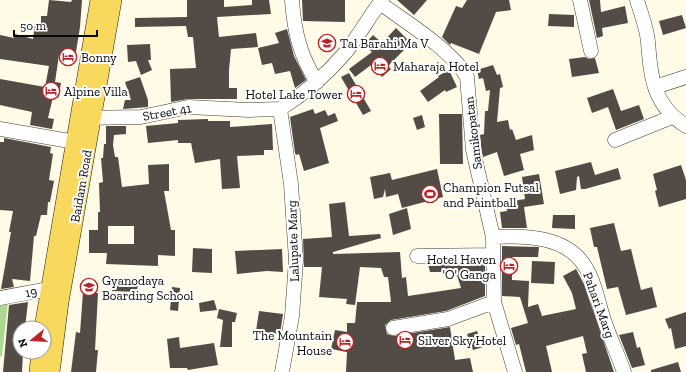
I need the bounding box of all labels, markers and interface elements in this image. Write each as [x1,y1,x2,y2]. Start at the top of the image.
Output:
scale bar [14,12,97,38]
text: 50 m [20,19,47,33]
school or university icon: Tal Barahi Ma V [317,33,337,53]
place label: Tal Barahi Ma V [340,36,429,51]
hotel icon: Bonny [58,47,78,67]
place label: Bonny [81,50,117,65]
hotel icon: Maharaja Hotel [370,56,390,76]
place label: Maharaja Hotel [393,59,480,75]
hotel icon: Alpine Villa [41,81,61,101]
place label: Alpine Villa [64,84,128,99]
hotel icon: Hotel Lake Tower [346,84,366,104]
place label: Hotel Lake Tower [246,87,343,102]
street label: Samikopatan [461,95,485,170]
street label: Street 41 [141,100,193,124]
street label: Baidam Road [67,149,95,223]
place label: Champion Futsal and Paintball [443,180,539,210]
sports icon: Champion Futsal and Paintball [420,184,440,204]
street label: Lalupate Marg [284,200,302,282]
place label: Hotel Haven 'O' Ganga [427,252,497,282]
hotel icon: Hotel Haven 'O' Ganga [499,256,519,276]
street label: Pahari Marg [580,270,618,340]
place label: Gyanodaya Boarding School [102,273,194,303]
school or university icon: Gyanodaya Boarding School [79,277,99,297]
street label: 19 [24,283,38,300]
north arrow [12,320,52,360]
place label: The Mountain House [253,328,333,358]
hotel icon: Silver Sky Hotel [395,330,415,350]
hotel icon: The Mountain House [335,332,355,352]
place label: Silver Sky Hotel [418,333,507,348]
text: N [15,336,30,349]

